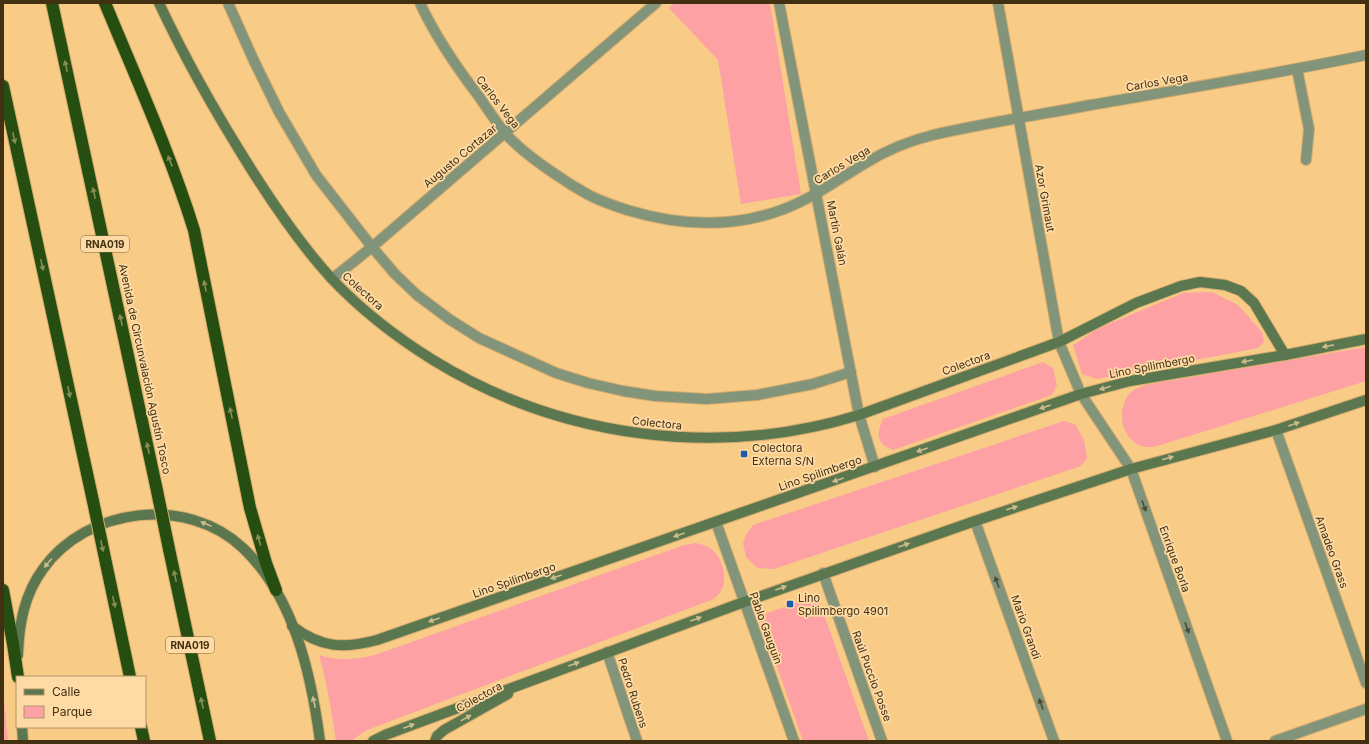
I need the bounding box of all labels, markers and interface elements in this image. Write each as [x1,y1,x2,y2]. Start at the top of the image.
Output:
one-way arrow [62,60,68,73]
street label: Carlos Vega [1125,70,1189,94]
street label: Carlos Vega [473,73,523,131]
street label: Augusto Cortazar [420,121,500,191]
one-way arrow [11,132,17,144]
street label: Carlos Vega [811,143,873,187]
one-way arrow [166,154,172,166]
street label: Azor Grimaut [1032,163,1058,233]
one-way arrow [90,187,96,200]
street label: Martín Galán [824,199,850,267]
road number: RNA019 [81,236,129,252]
one-way arrow [39,259,45,271]
street label: Avenida de Circunvalación Agustín Tosco [116,263,174,476]
street label: Colectora [340,269,386,313]
one-way arrow [202,280,208,292]
one-way arrow [117,314,123,327]
one-way arrow [1322,344,1334,350]
street label: Colectora [940,348,992,378]
street label: Lino Spilimbergo [1108,351,1196,381]
one-way arrow [1241,358,1253,364]
one-way arrow [1099,385,1111,391]
one-way arrow [67,386,73,398]
one-way arrow [1038,405,1050,411]
one-way arrow [227,407,233,419]
street label: Colectora [631,413,683,433]
one-way arrow [1288,421,1300,427]
one-way arrow [145,441,151,454]
place label: Colectora Externa S/N [752,441,814,468]
one-way arrow [916,448,928,454]
marker: Colectora Externa S/N [739,449,749,459]
street label: Lino Spilimbergo [777,452,864,494]
one-way arrow [1163,455,1175,461]
one-way arrow [831,477,843,483]
one-way arrow [1141,500,1147,512]
one-way arrow [1006,505,1018,511]
street label: Amadeo Grass [1312,514,1352,590]
one-way arrow [200,521,212,528]
street label: Enrique Borla [1156,524,1194,594]
one-way arrow [673,532,685,538]
one-way arrow [256,534,262,546]
one-way arrow [100,540,106,552]
one-way arrow [898,542,910,548]
one-way arrow [44,557,52,568]
street label: Lino Spilimbergo [471,559,558,601]
one-way arrow [172,569,178,582]
one-way arrow [550,575,562,581]
one-way arrow [993,576,999,588]
one-way arrow [775,585,787,591]
street label: Pablo Gauguin [746,590,786,666]
place label: Lino Spilimbergo 4901 [798,591,888,618]
street label: Mario Grandi [1008,593,1044,661]
one-way arrow [112,595,118,608]
marker: Lino Spilimbergo 4901 [785,599,795,609]
one-way arrow [691,616,703,622]
one-way arrow [427,618,439,624]
one-way arrow [1185,623,1191,635]
street label: Raúl Puccio Posse [849,629,895,723]
road number: RNA019 [166,637,214,653]
street label: Pedro Rubens [615,656,651,730]
one-way arrow [569,661,581,667]
legend [16,676,146,728]
street label: Colectora [454,679,504,715]
text: Calle [52,684,80,699]
one-way arrow [311,696,317,709]
one-way arrow [198,697,204,709]
one-way arrow [1037,698,1043,710]
text: Parque [52,704,92,719]
one-way arrow [460,715,471,721]
one-way arrow [404,723,416,729]

